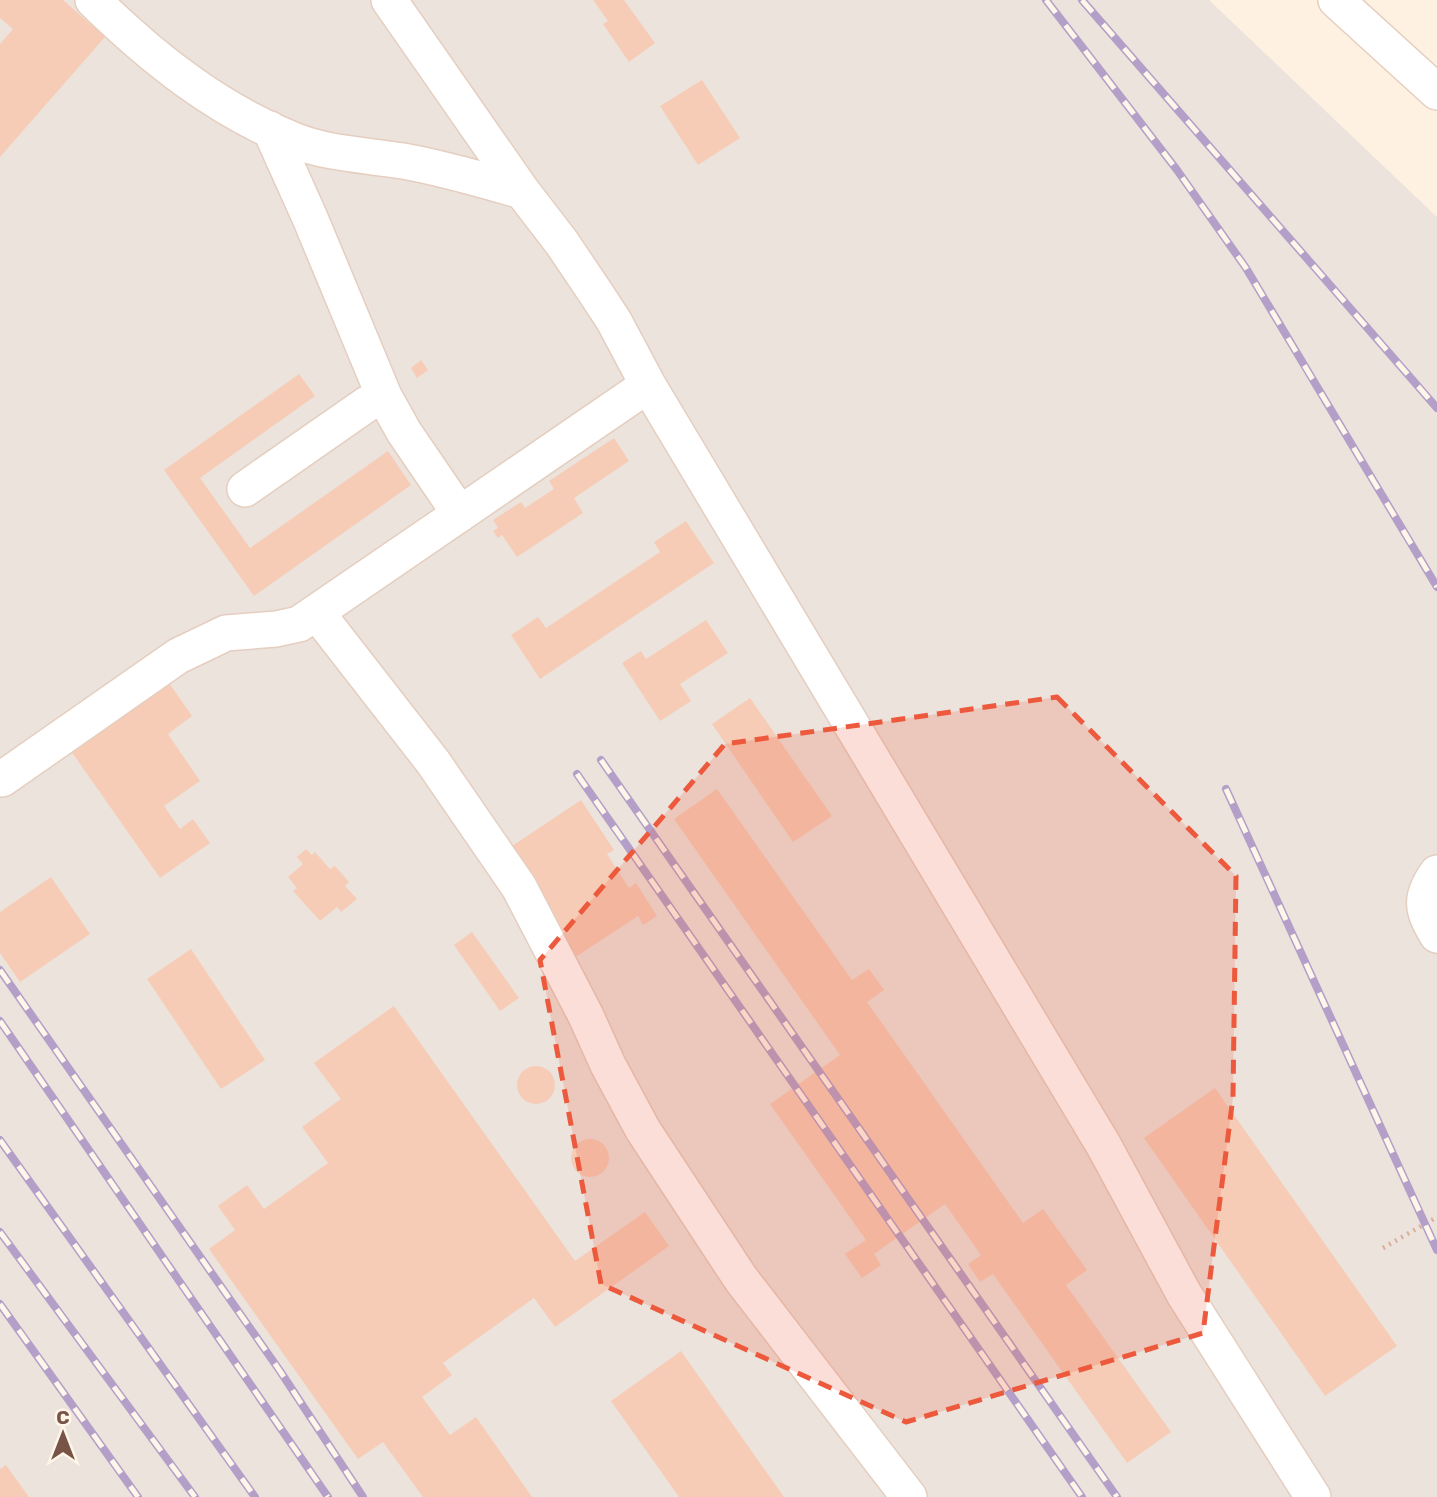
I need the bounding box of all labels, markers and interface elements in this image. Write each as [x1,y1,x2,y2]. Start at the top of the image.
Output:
north arrow [28,1399,98,1469]
text: С [56,1406,70,1429]

